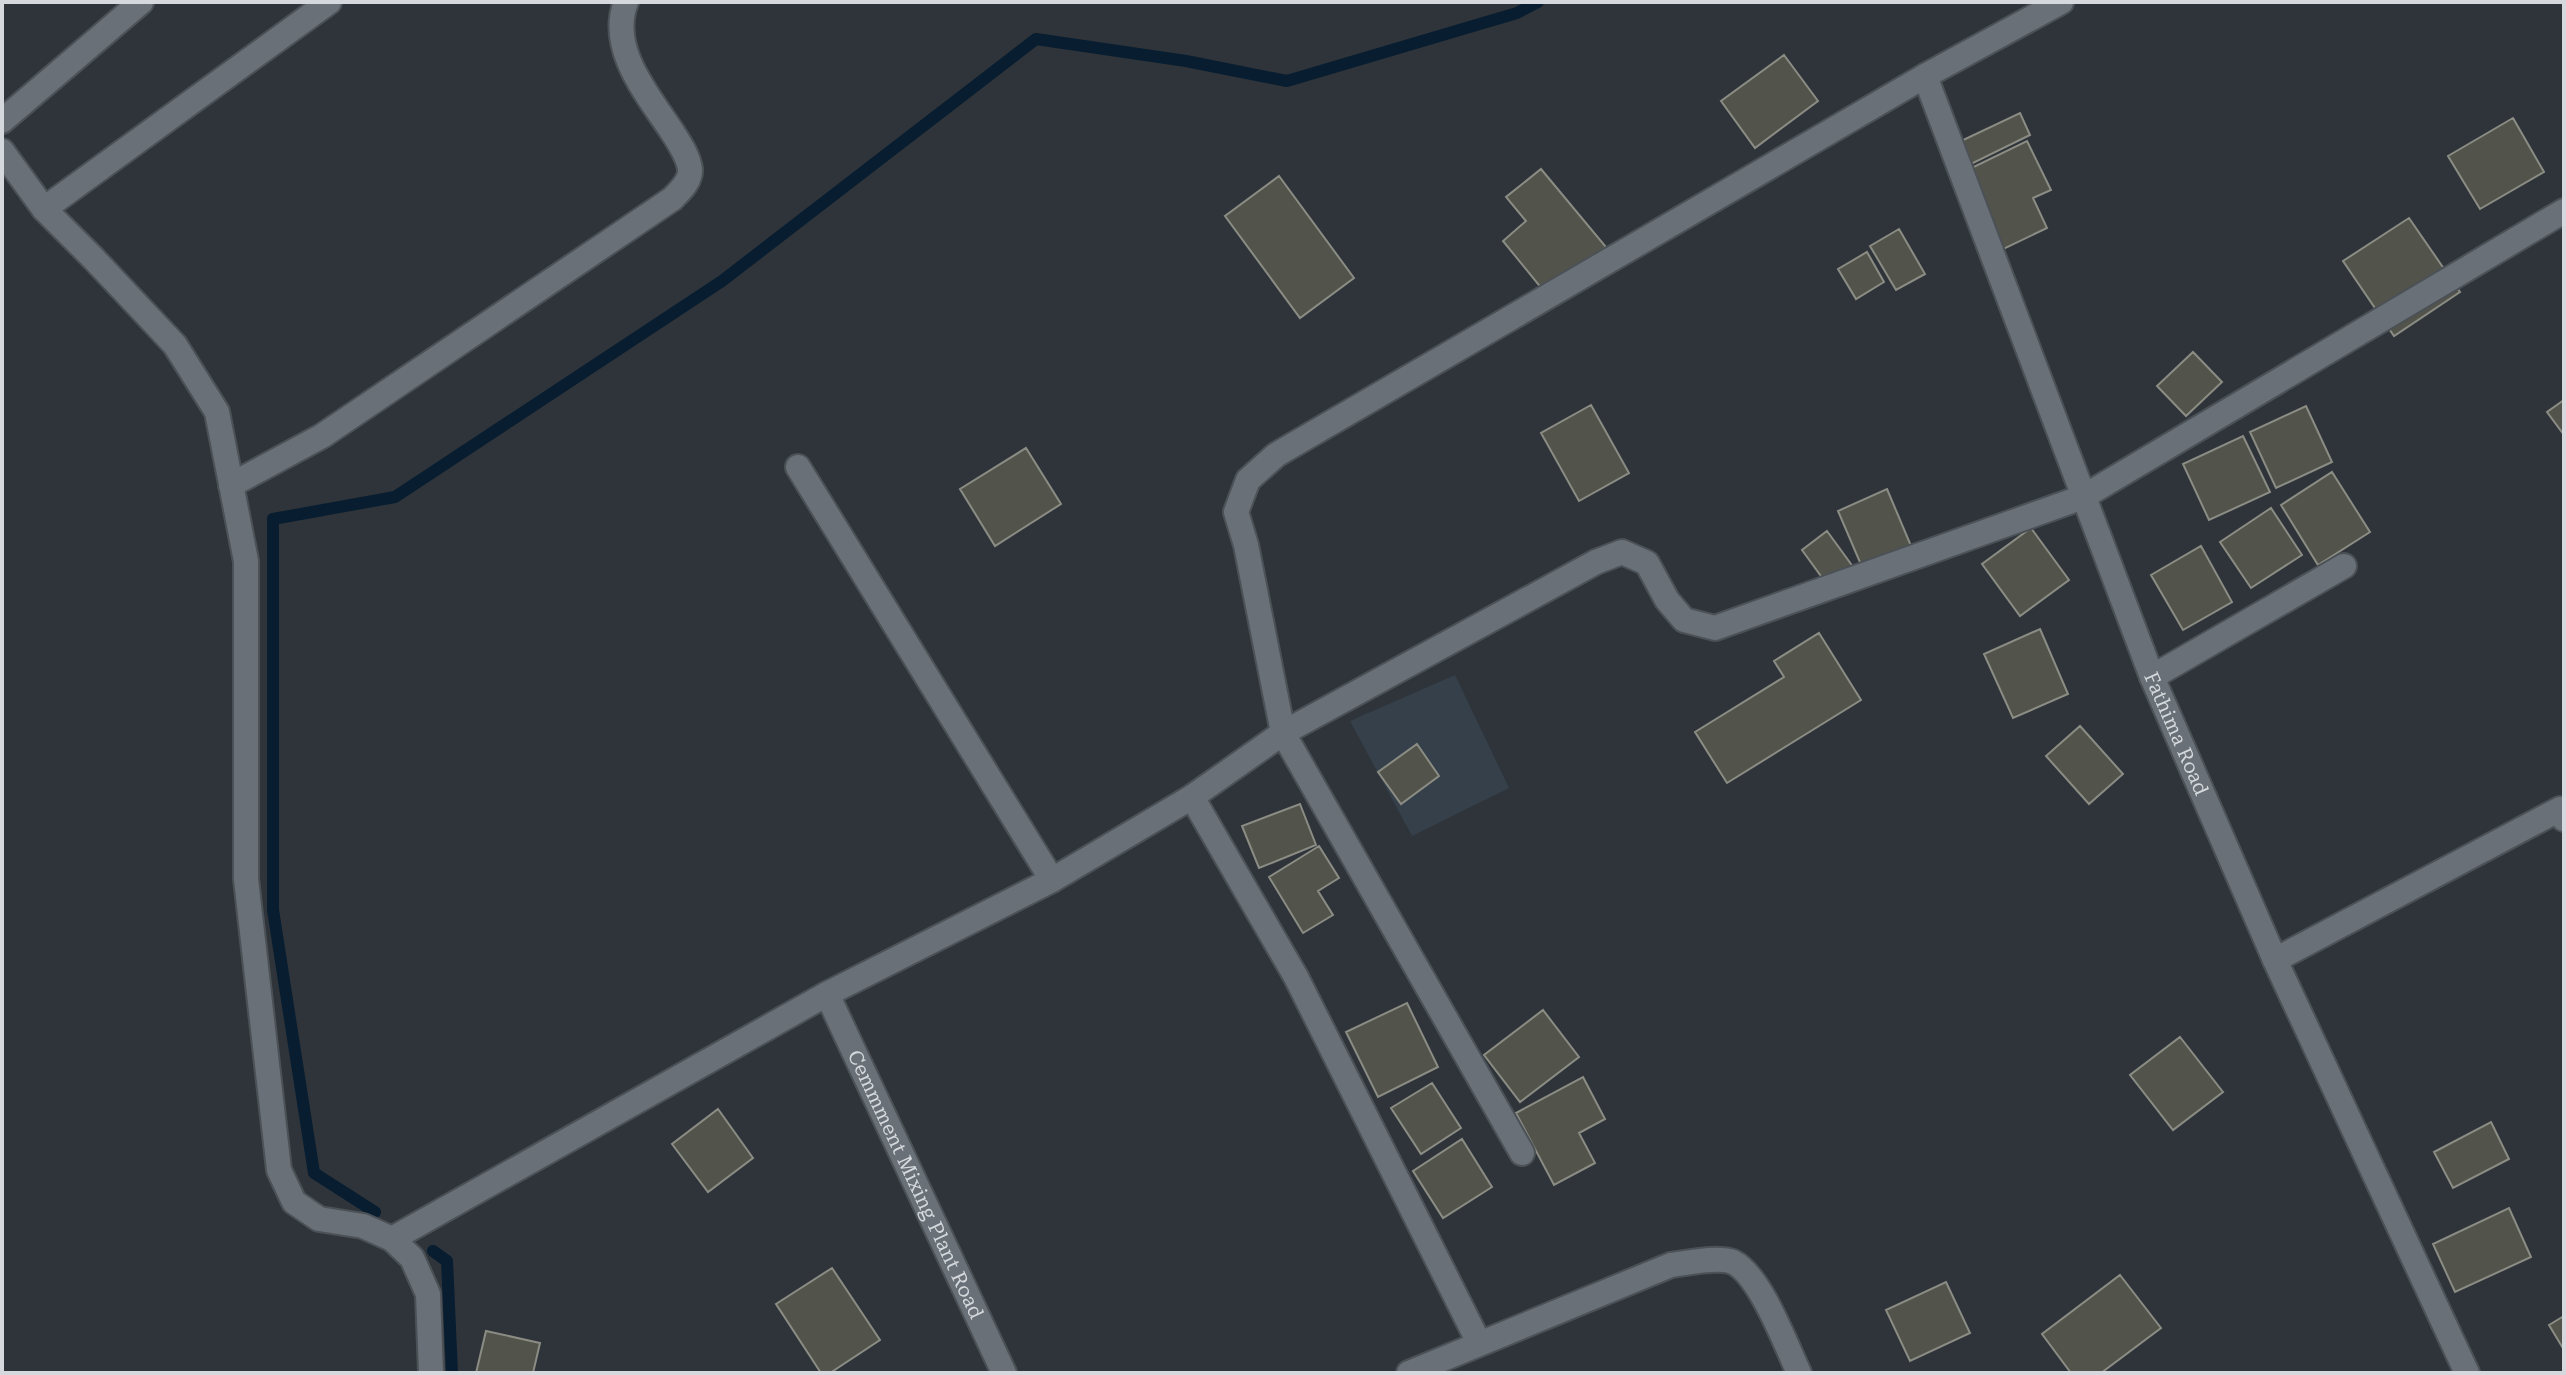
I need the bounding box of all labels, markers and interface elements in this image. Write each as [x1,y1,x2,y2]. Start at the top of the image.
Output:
street label: Fathima Road [2139,668,2214,799]
street label: Cemmment Mixing Plant Road [843,1046,989,1323]

